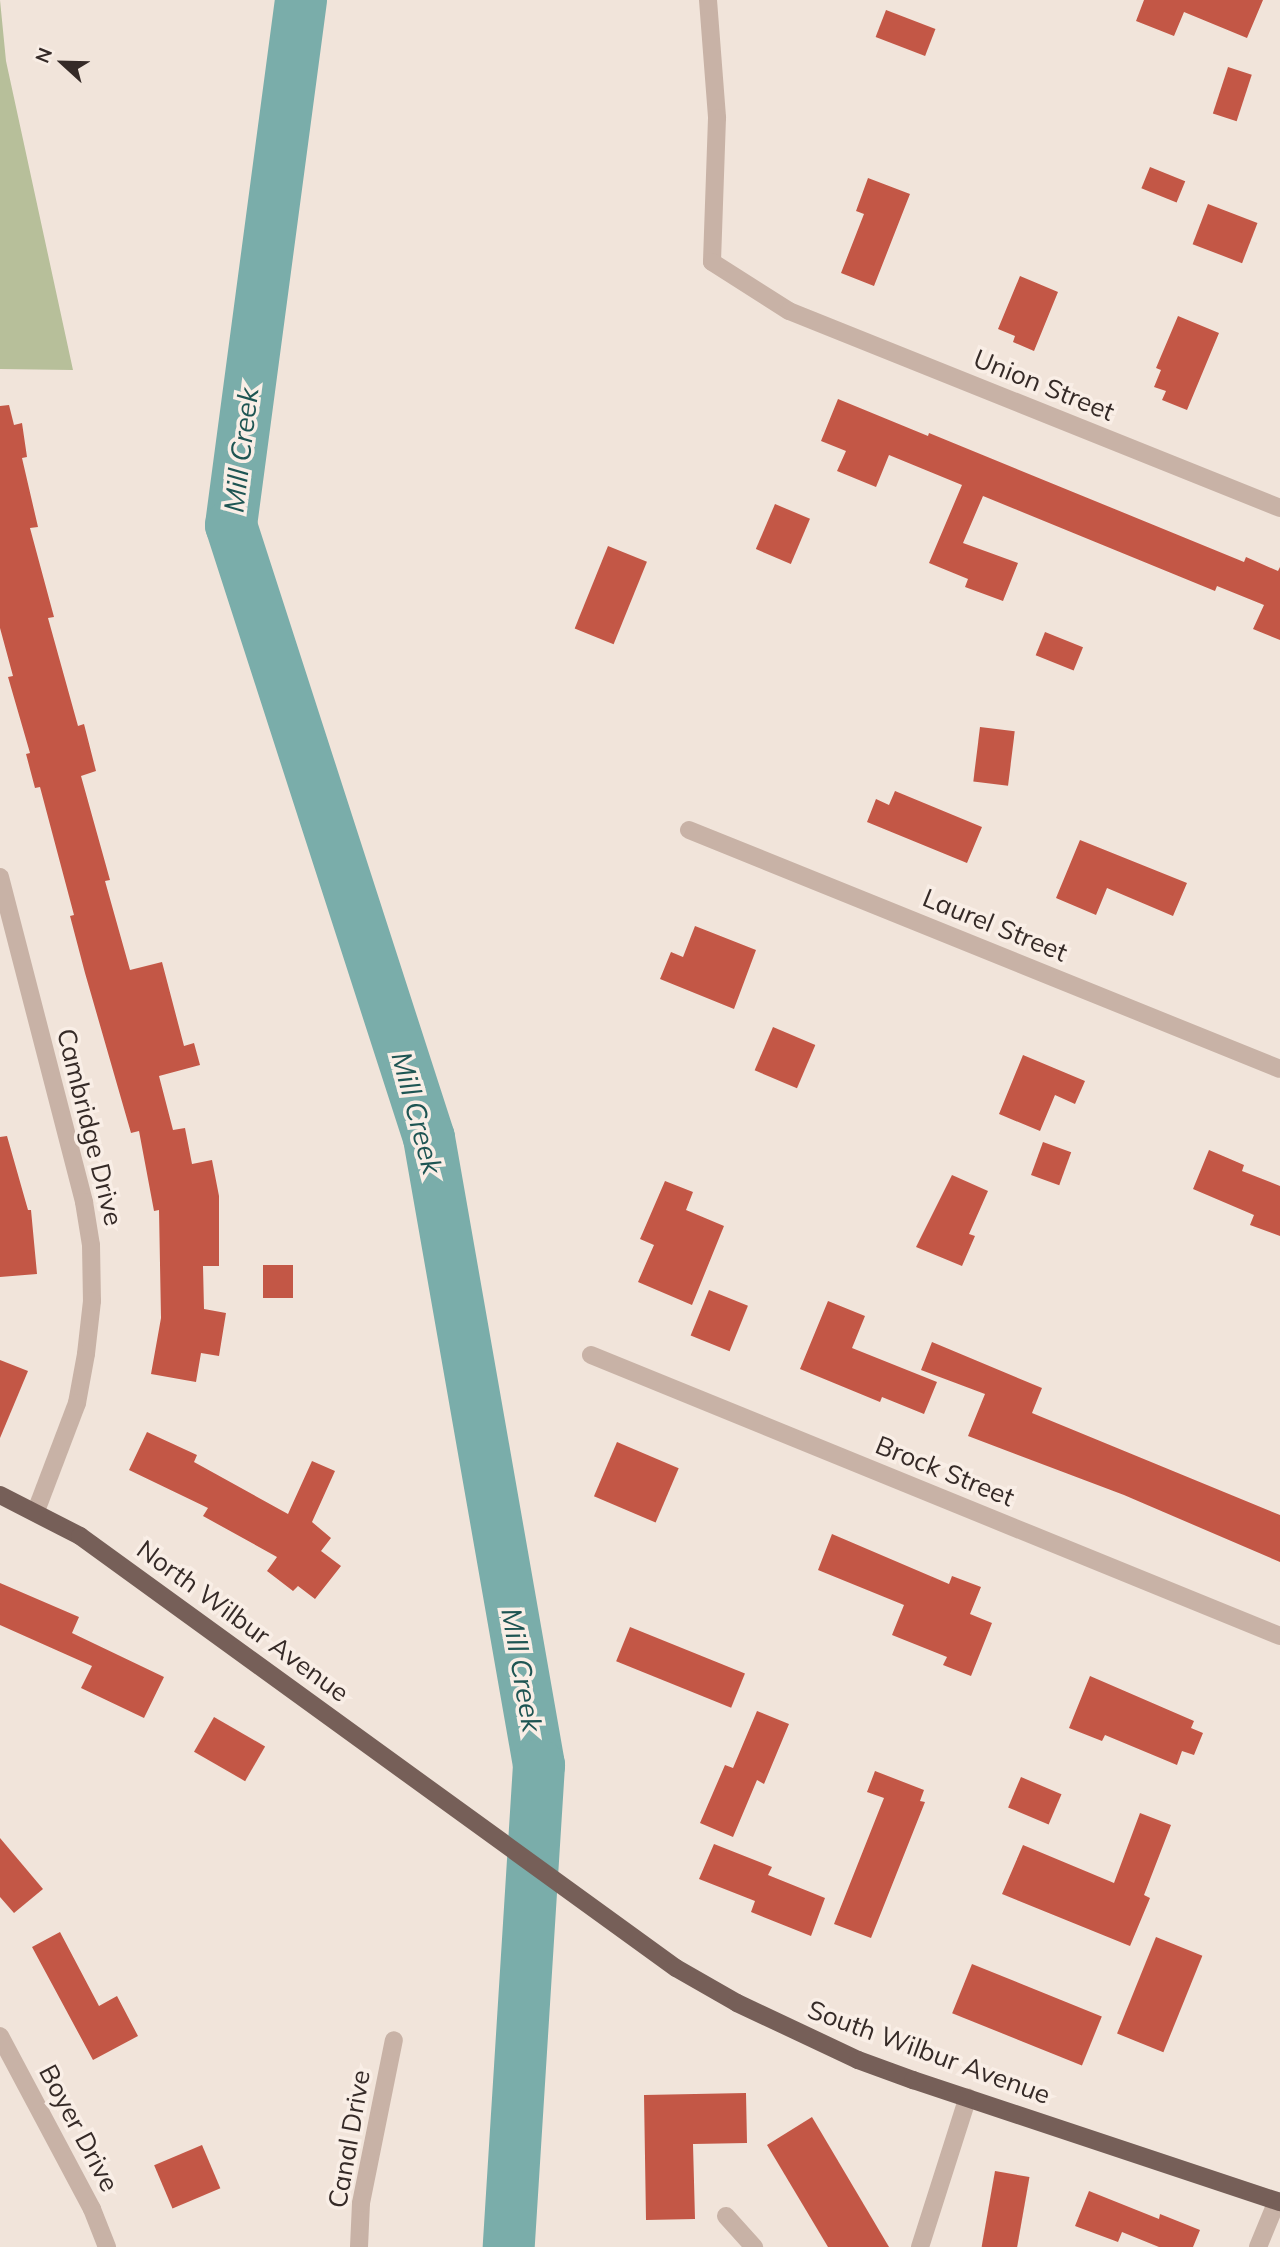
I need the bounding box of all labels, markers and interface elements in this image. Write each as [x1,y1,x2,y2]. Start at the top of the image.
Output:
north arrow [28,28,98,98]
text: N [30,44,57,66]
street label: Union Street [969,343,1119,427]
water label: Mill Creek [217,386,265,514]
street label: Laurel Street [918,882,1072,968]
street label: Cambridge Drive [50,1025,130,1229]
water label: Mill Creek [385,1048,449,1178]
street label: Brock Street [871,1429,1019,1513]
street label: North Wilbur Avenue [131,1534,355,1708]
water label: Mill Creek [495,1605,549,1735]
street label: South Wilbur Avenue [803,1994,1055,2110]
street label: Boyer Drive [33,2059,125,2197]
street label: Canal Drive [322,2068,376,2210]

